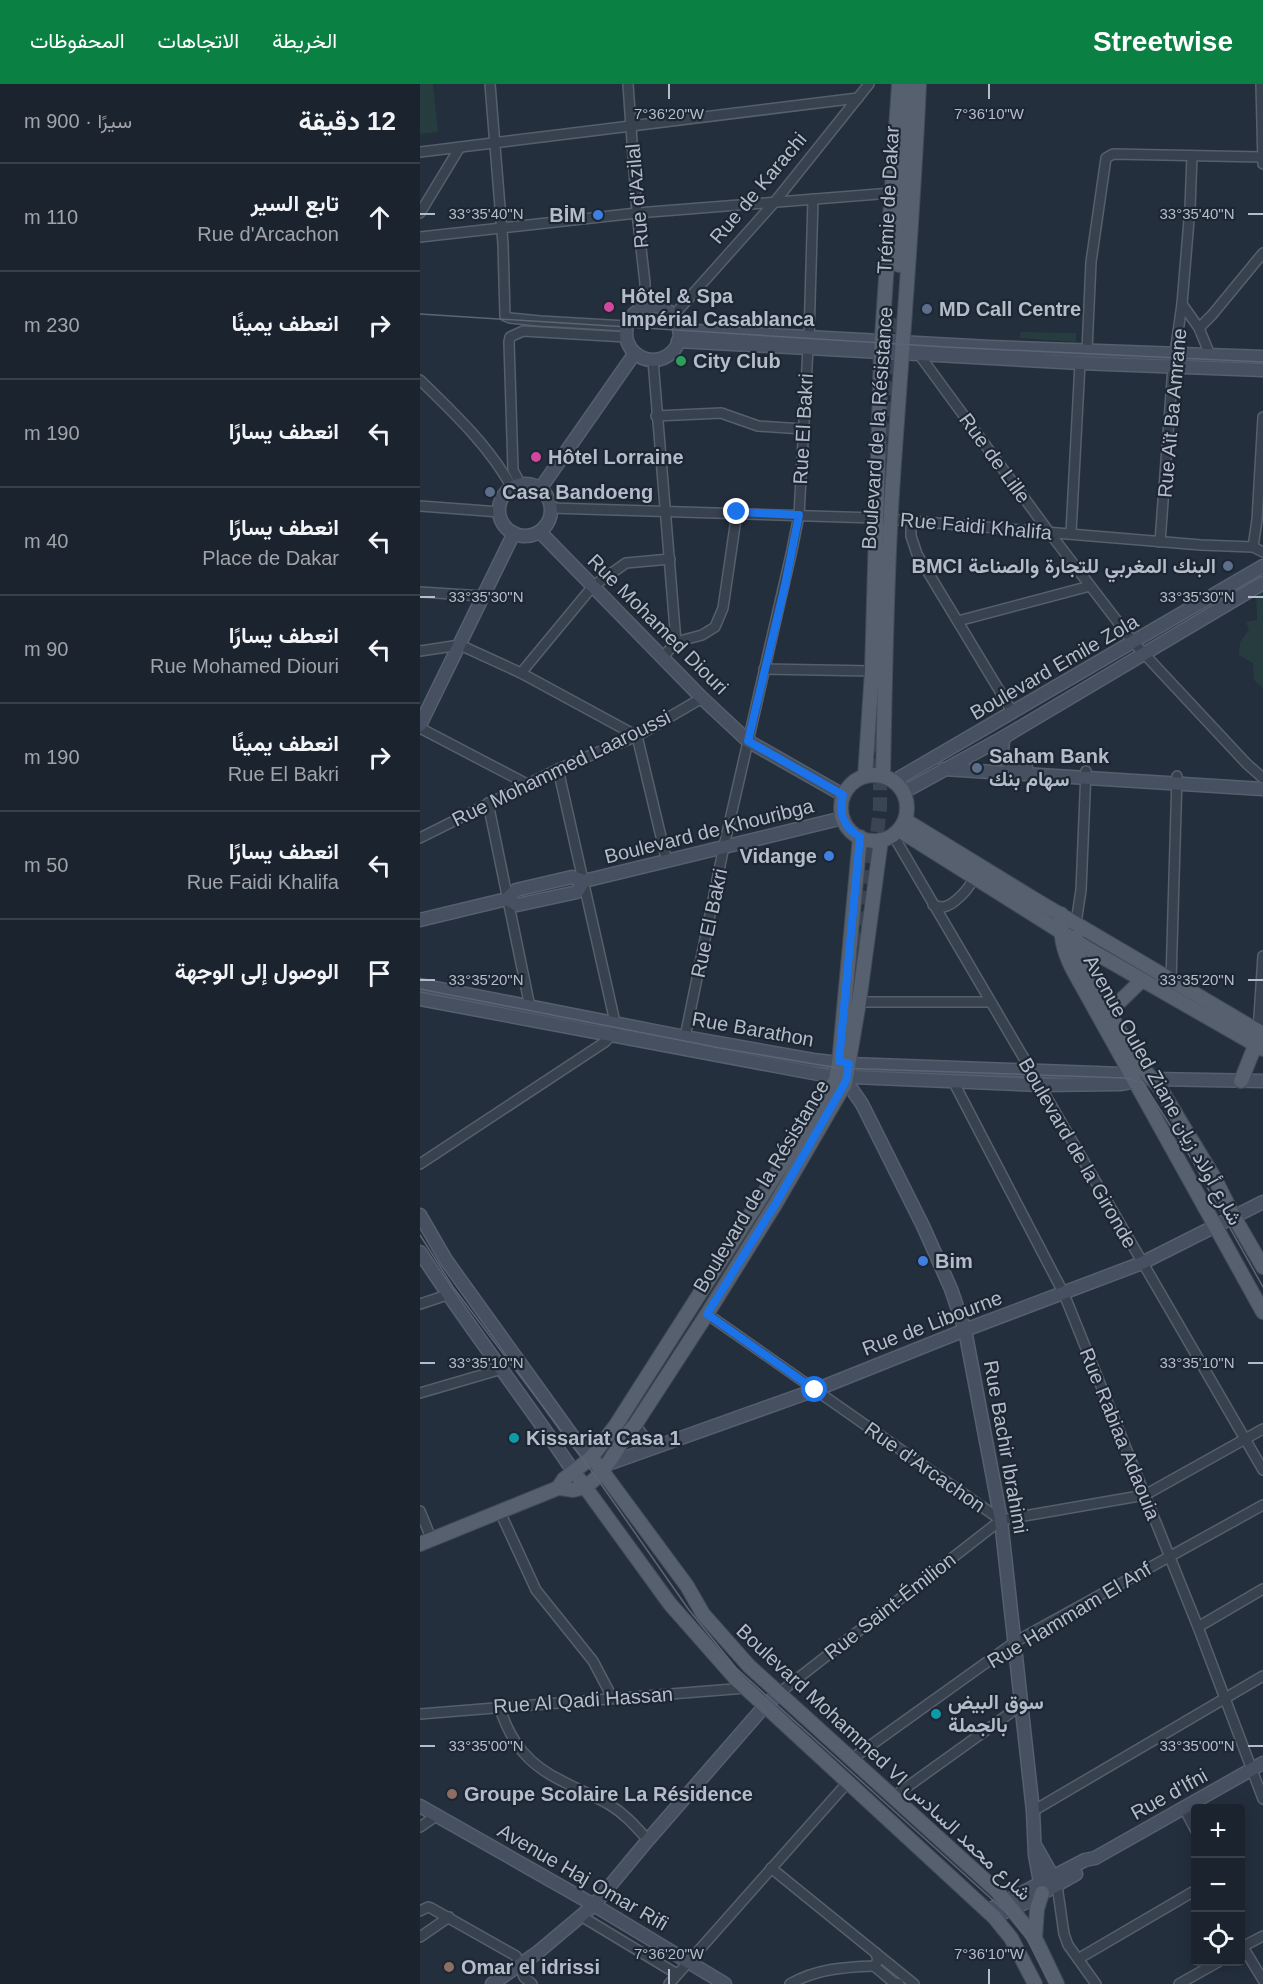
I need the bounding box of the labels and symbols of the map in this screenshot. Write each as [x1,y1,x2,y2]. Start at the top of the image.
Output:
text: 7°36'20"W [634,105,705,122]
text: 7°36'10"W [954,105,1025,122]
street label: Trémie de Dakar [873,125,903,275]
street label: Rue de Karachi [705,128,811,248]
street label: Rue d'Azilal [621,143,653,249]
place label: BİM [549,204,586,226]
text: 33°35'40"N [448,205,524,222]
text: 33°35'40"N [1159,205,1235,222]
marker: BİM [591,208,605,222]
place label: Hôtel & Spa Impérial Casablanca [621,285,815,330]
place label: MD Call Centre [939,298,1081,320]
marker: Hôtel & Spa Impérial Casablanca [602,300,616,314]
marker: MD Call Centre [920,302,934,316]
street label: Boulevard de la Résistance [858,306,896,550]
street label: Rue Aït Ba Amrane [1154,327,1190,499]
place label: City Club [693,350,781,372]
marker: City Club [674,354,688,368]
street label: Rue El Bakri [789,373,817,485]
street label: Rue de Lille [955,409,1035,507]
place label: Hôtel Lorraine [548,446,684,468]
marker: Hôtel Lorraine [529,450,543,464]
place label: Casa Bandoeng [502,481,653,503]
marker: Casa Bandoeng [483,485,497,499]
route end [723,498,749,524]
street label: Rue Faidi Khalifa [899,508,1054,544]
street label: Rue Mohamed Diouri [583,549,733,699]
place label: BMCI البنك المغربي للتجارة والصناعة [911,555,1216,583]
marker: BMCI البنك المغربي للتجارة والصناعة [1221,559,1235,573]
text: 33°35'30"N [448,588,524,605]
text: 33°35'30"N [1159,588,1235,605]
street label: Boulevard Emile Zola [966,610,1143,724]
street label: Rue Mohammed Laaroussi [448,705,674,831]
place label: Saham Bank سهام بنك [989,745,1110,792]
marker: Saham Bank سهام بنك [970,761,984,775]
street label: Boulevard de Khouribga [602,794,817,868]
place label: Vidange [740,845,817,867]
marker: Vidange [822,849,836,863]
street label: Rue El Bakri [687,866,731,980]
street label: Avenue Ouled Ziane شارع أولاد زيان [1077,951,1247,1230]
text: 33°35'20"N [448,971,524,988]
text: 33°35'20"N [1159,971,1235,988]
street label: Rue Barathon [690,1007,816,1051]
street label: Boulevard de la Gironde [1015,1054,1141,1252]
street label: Boulevard de la Résistance [689,1076,833,1296]
place label: Bim [935,1250,973,1272]
marker: Bim [916,1254,930,1268]
street label: Rue de Libourne [859,1286,1005,1360]
street label: Rue Rabiaa Adaouia [1075,1345,1165,1524]
text: 33°35'10"N [448,1354,524,1371]
text: 33°35'10"N [1159,1354,1235,1371]
street label: Rue Bachir Ibrahimi [980,1359,1032,1535]
route start [801,1376,827,1402]
street label: Rue d'Arcachon [861,1417,989,1517]
place label: Kissariat Casa 1 [526,1427,681,1449]
marker: Kissariat Casa 1 [507,1431,521,1445]
street label: Rue Saint-Émilion [820,1548,960,1664]
street label: Rue Hammam El Anf [983,1557,1155,1673]
street label: Boulevard Mohammed VI شارع محمد السادس [730,1619,1036,1907]
street label: Rue Al Qadi Hassan [492,1683,674,1717]
place label: سوق البيض بالجملة [948,1691,1044,1737]
marker: سوق البيض بالجملة [929,1707,943,1721]
text: 33°35'00"N [448,1737,524,1754]
text: 33°35'00"N [1159,1737,1235,1754]
street label: Rue d'Ifni [1127,1764,1211,1824]
place label: Groupe Scolaire La Résidence [464,1783,753,1805]
marker: Groupe Scolaire La Résidence [445,1787,459,1801]
street label: Avenue Haj Omar Rifi [494,1819,672,1935]
text: 7°36'20"W [634,1945,705,1962]
text: 7°36'10"W [954,1945,1025,1962]
place label: Omar el idrissi [461,1956,600,1978]
marker: Omar el idrissi [442,1960,456,1974]

